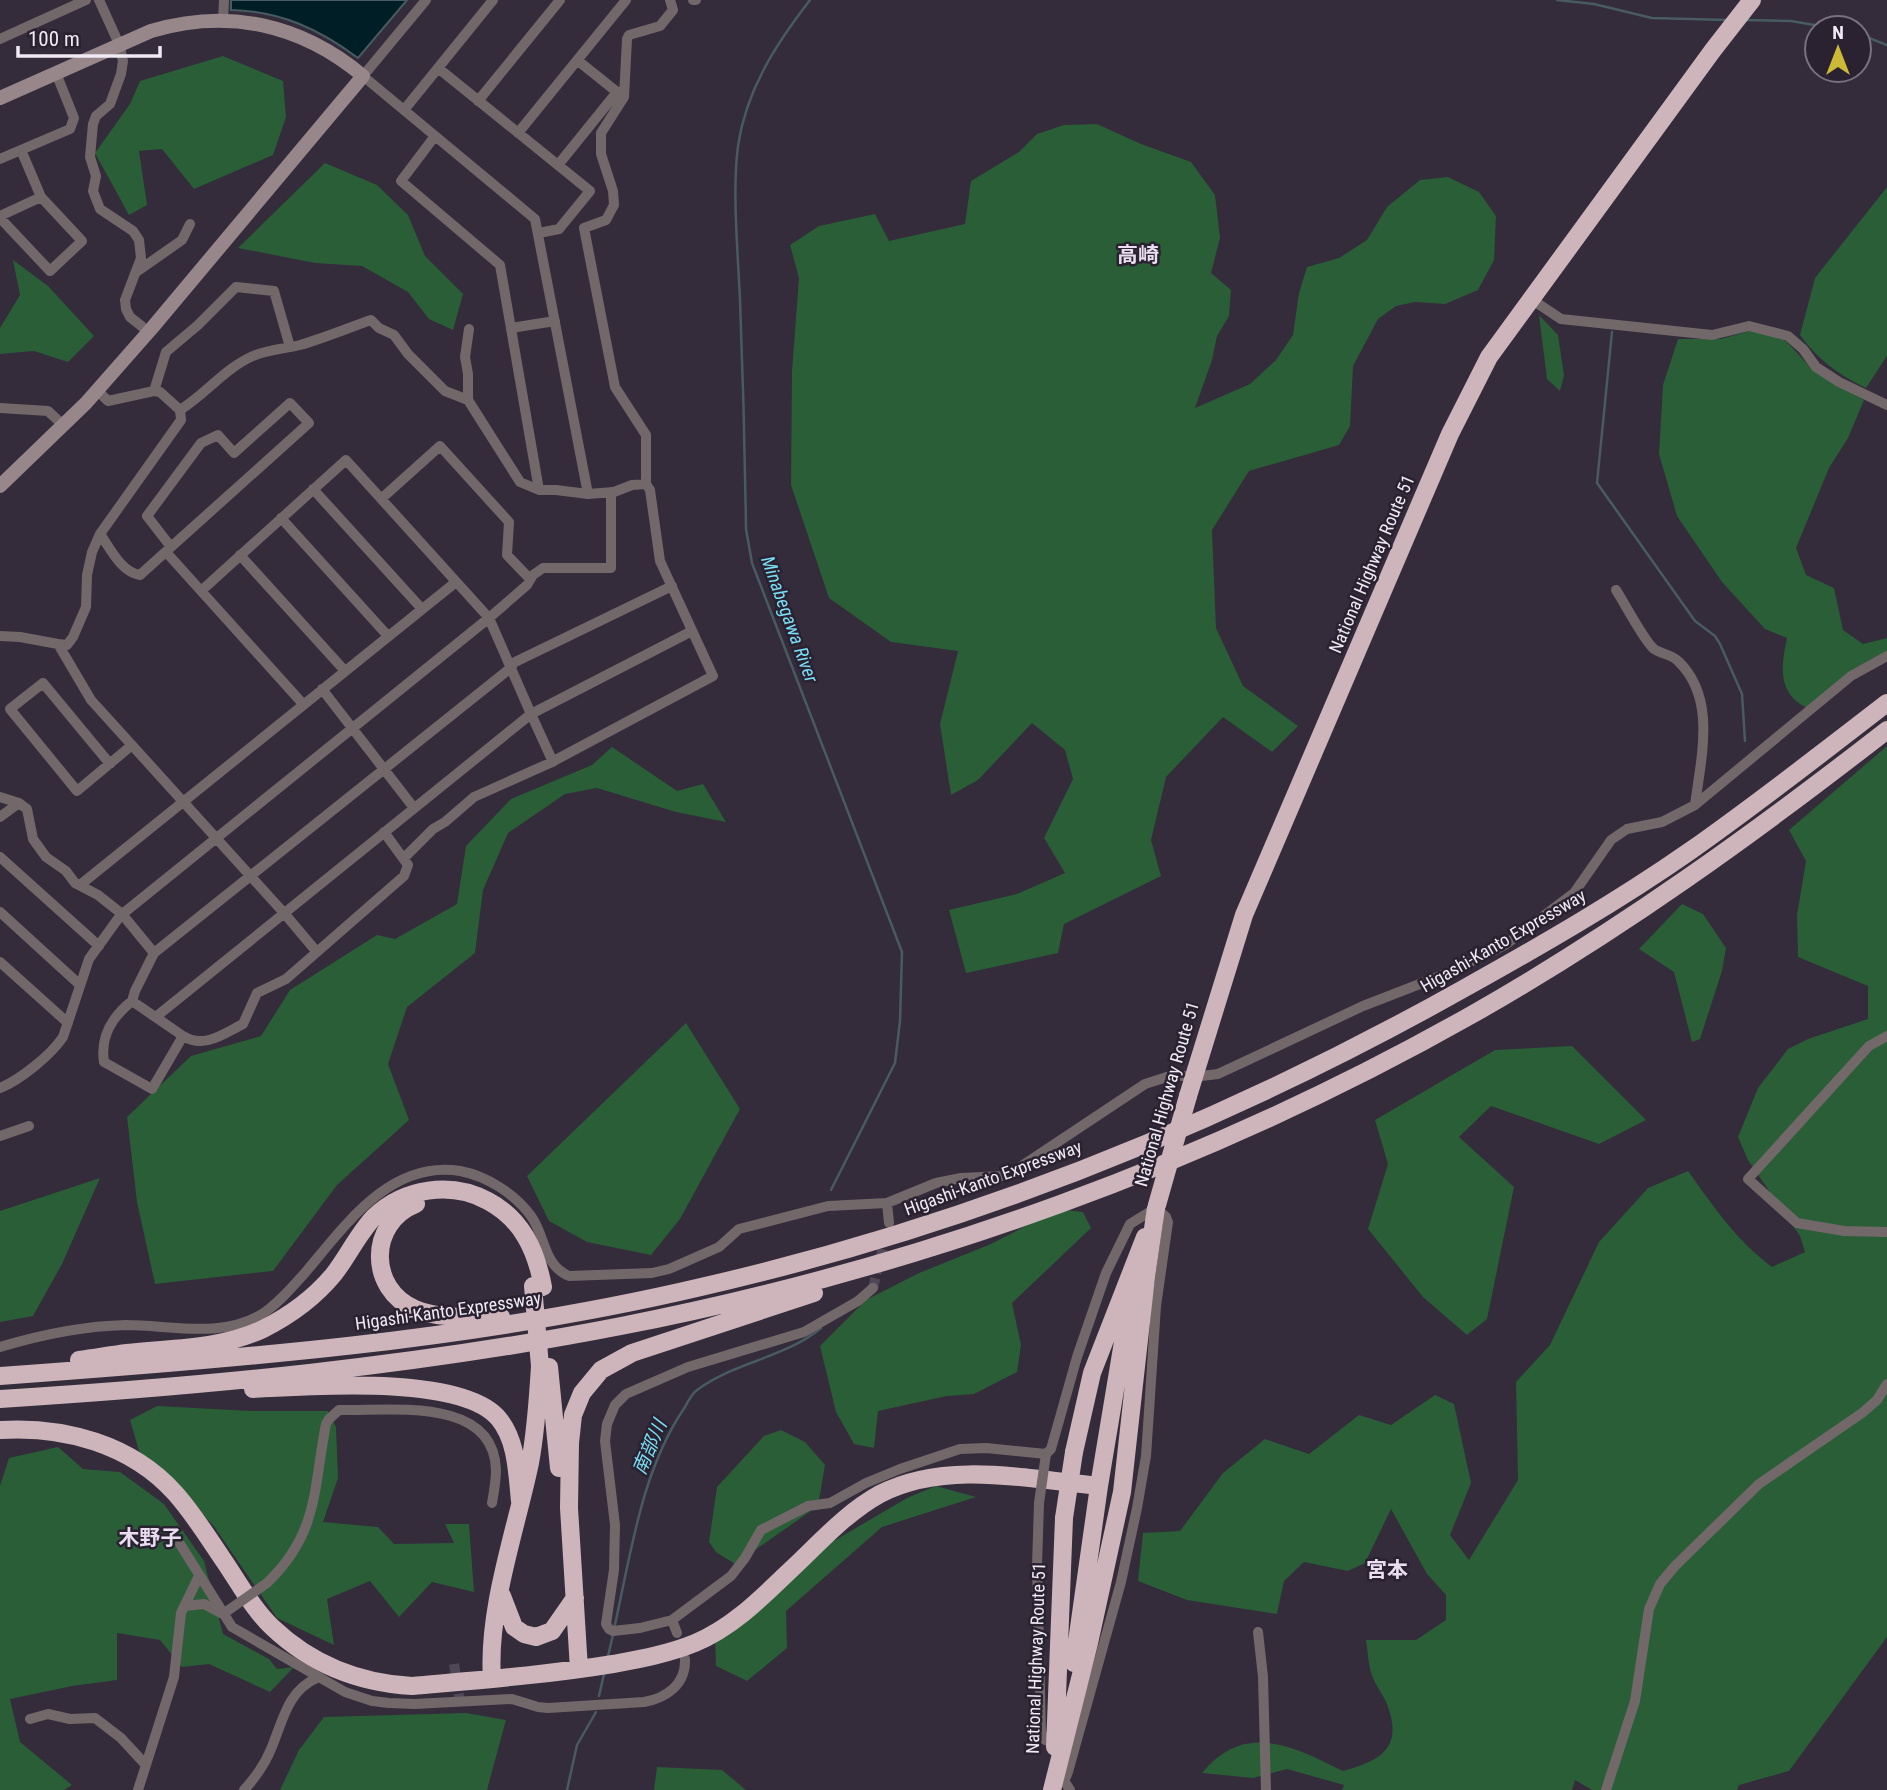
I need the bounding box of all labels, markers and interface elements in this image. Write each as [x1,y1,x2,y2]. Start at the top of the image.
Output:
scale bar [18,14,159,58]
north arrow [1803,14,1873,84]
text: N [1832,21,1844,44]
text: 100 m [28,27,80,51]
district label: 高崎 [1117,243,1159,267]
street label: National Highway Route 51 [1324,472,1419,656]
water label: Minabegawa River [756,553,823,686]
street label: Higashi-Kanto Expressway [1416,884,1590,997]
street label: National Highway Route 51 [1130,999,1203,1189]
street label: Higashi-Kanto Expressway [901,1135,1085,1219]
street label: Higashi-Kanto Expressway [354,1287,543,1334]
water label: 南部川 [628,1415,672,1478]
district label: 木野子 [119,1526,182,1550]
district label: 宮本 [1366,1558,1408,1582]
street label: National Highway Route 51 [1022,1562,1049,1754]

